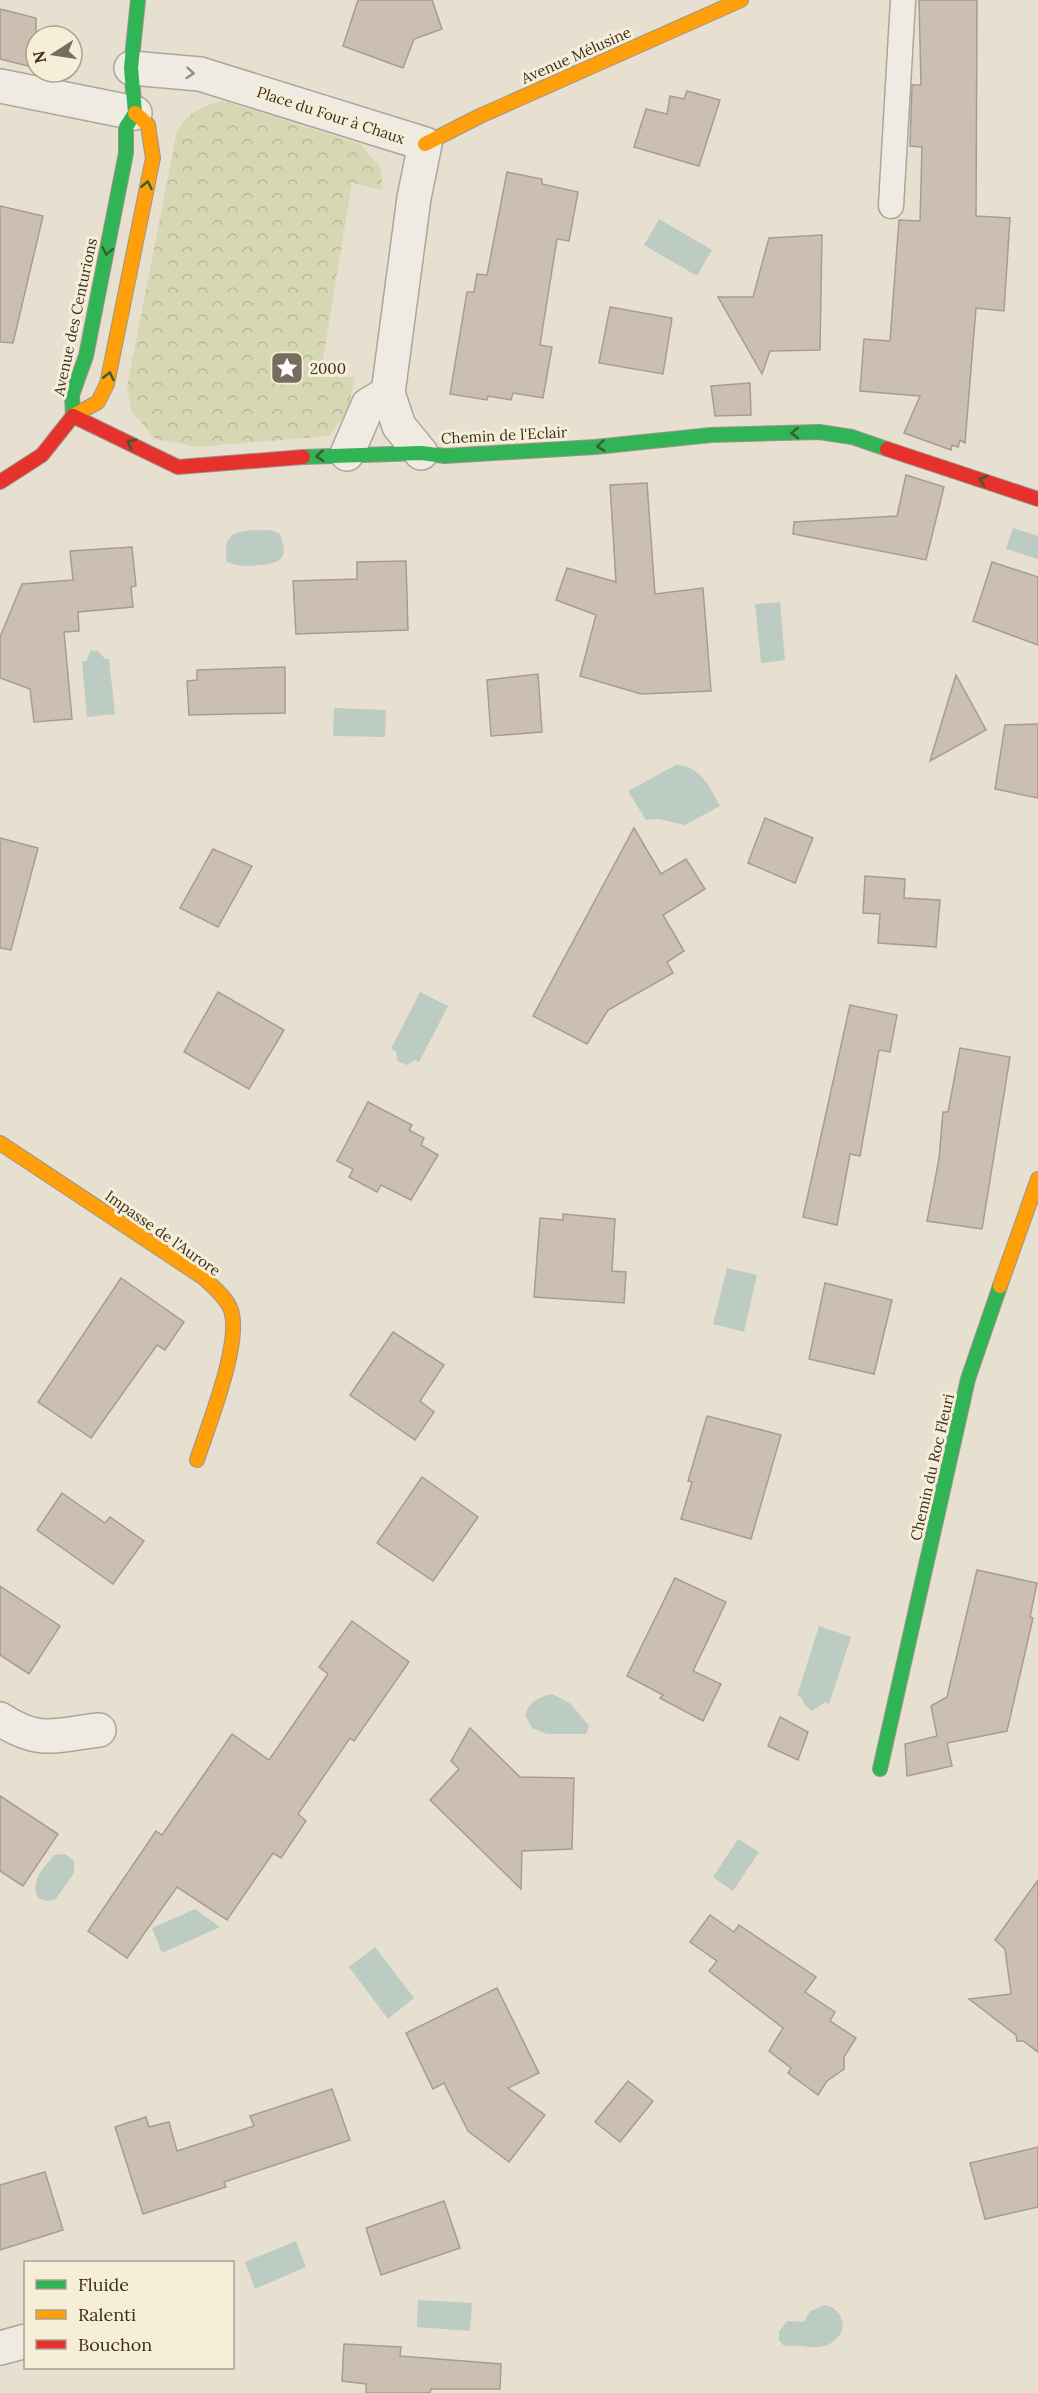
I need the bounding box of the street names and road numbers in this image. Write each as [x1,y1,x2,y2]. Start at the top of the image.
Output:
street label: Avenue Mélusine [517,22,634,88]
street label: Place du Four à Chaux [255,82,407,148]
street label: Avenue des Centurions [49,236,101,399]
street label: Chemin de l'Eclair [440,422,568,448]
street label: Impasse de l'Aurore [102,1186,224,1280]
street label: Chemin du Roc Fleuri [906,1392,958,1542]

